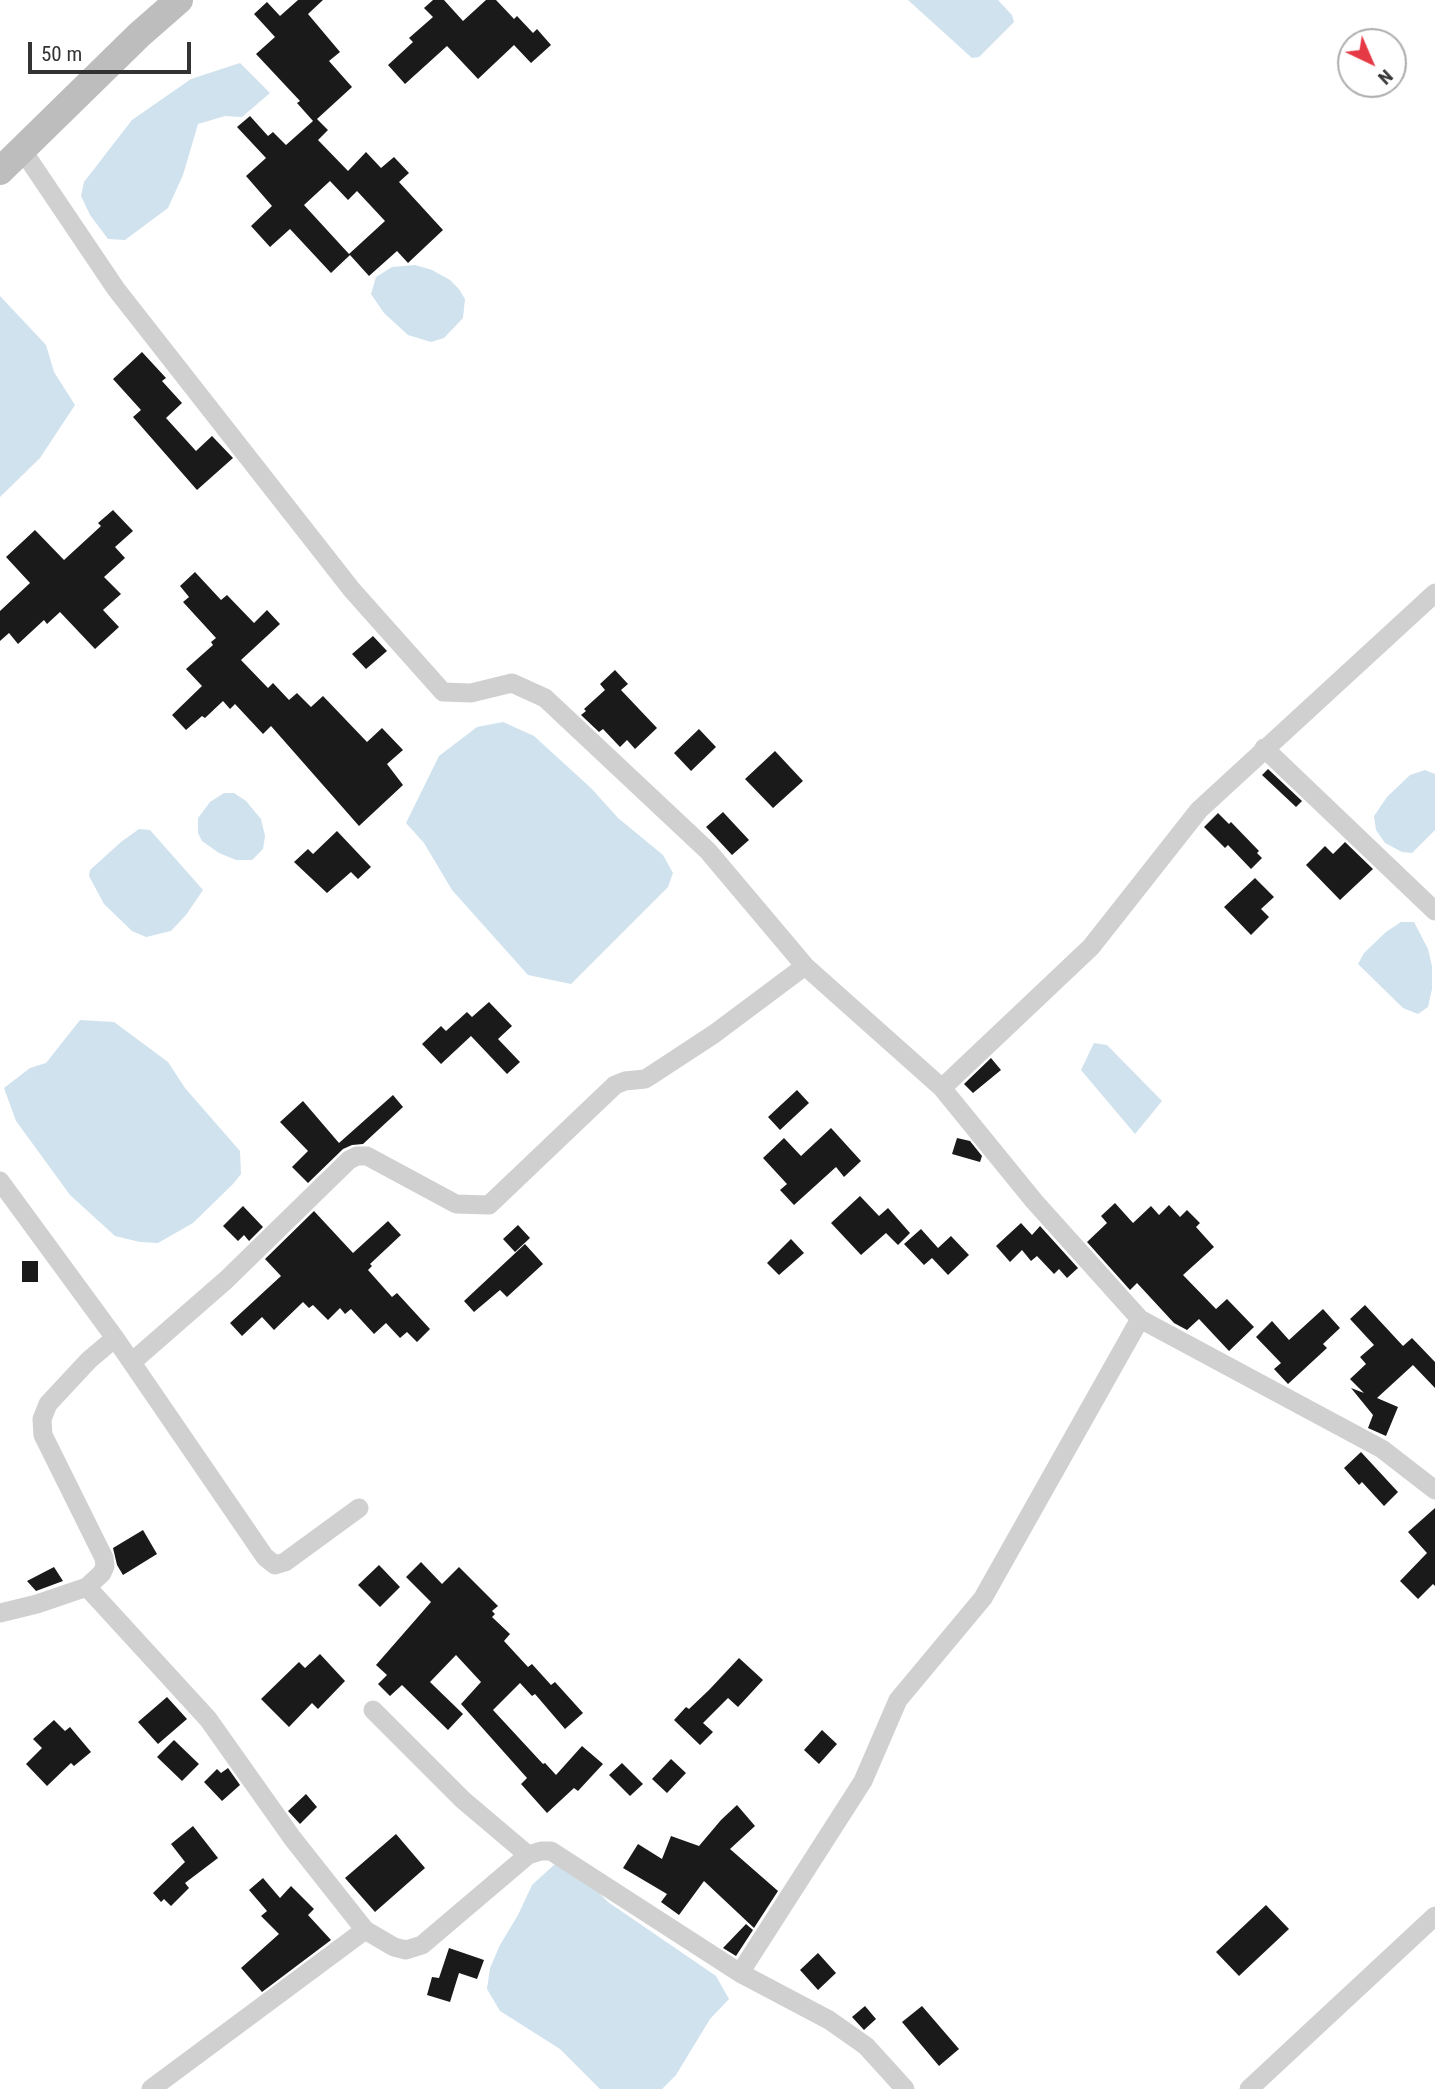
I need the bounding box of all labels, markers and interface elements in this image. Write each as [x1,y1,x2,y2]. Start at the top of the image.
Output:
scale bar [32,28,194,72]
north arrow [1337,28,1407,98]
text: 50 m [41,42,82,66]
text: N [1373,65,1398,89]

